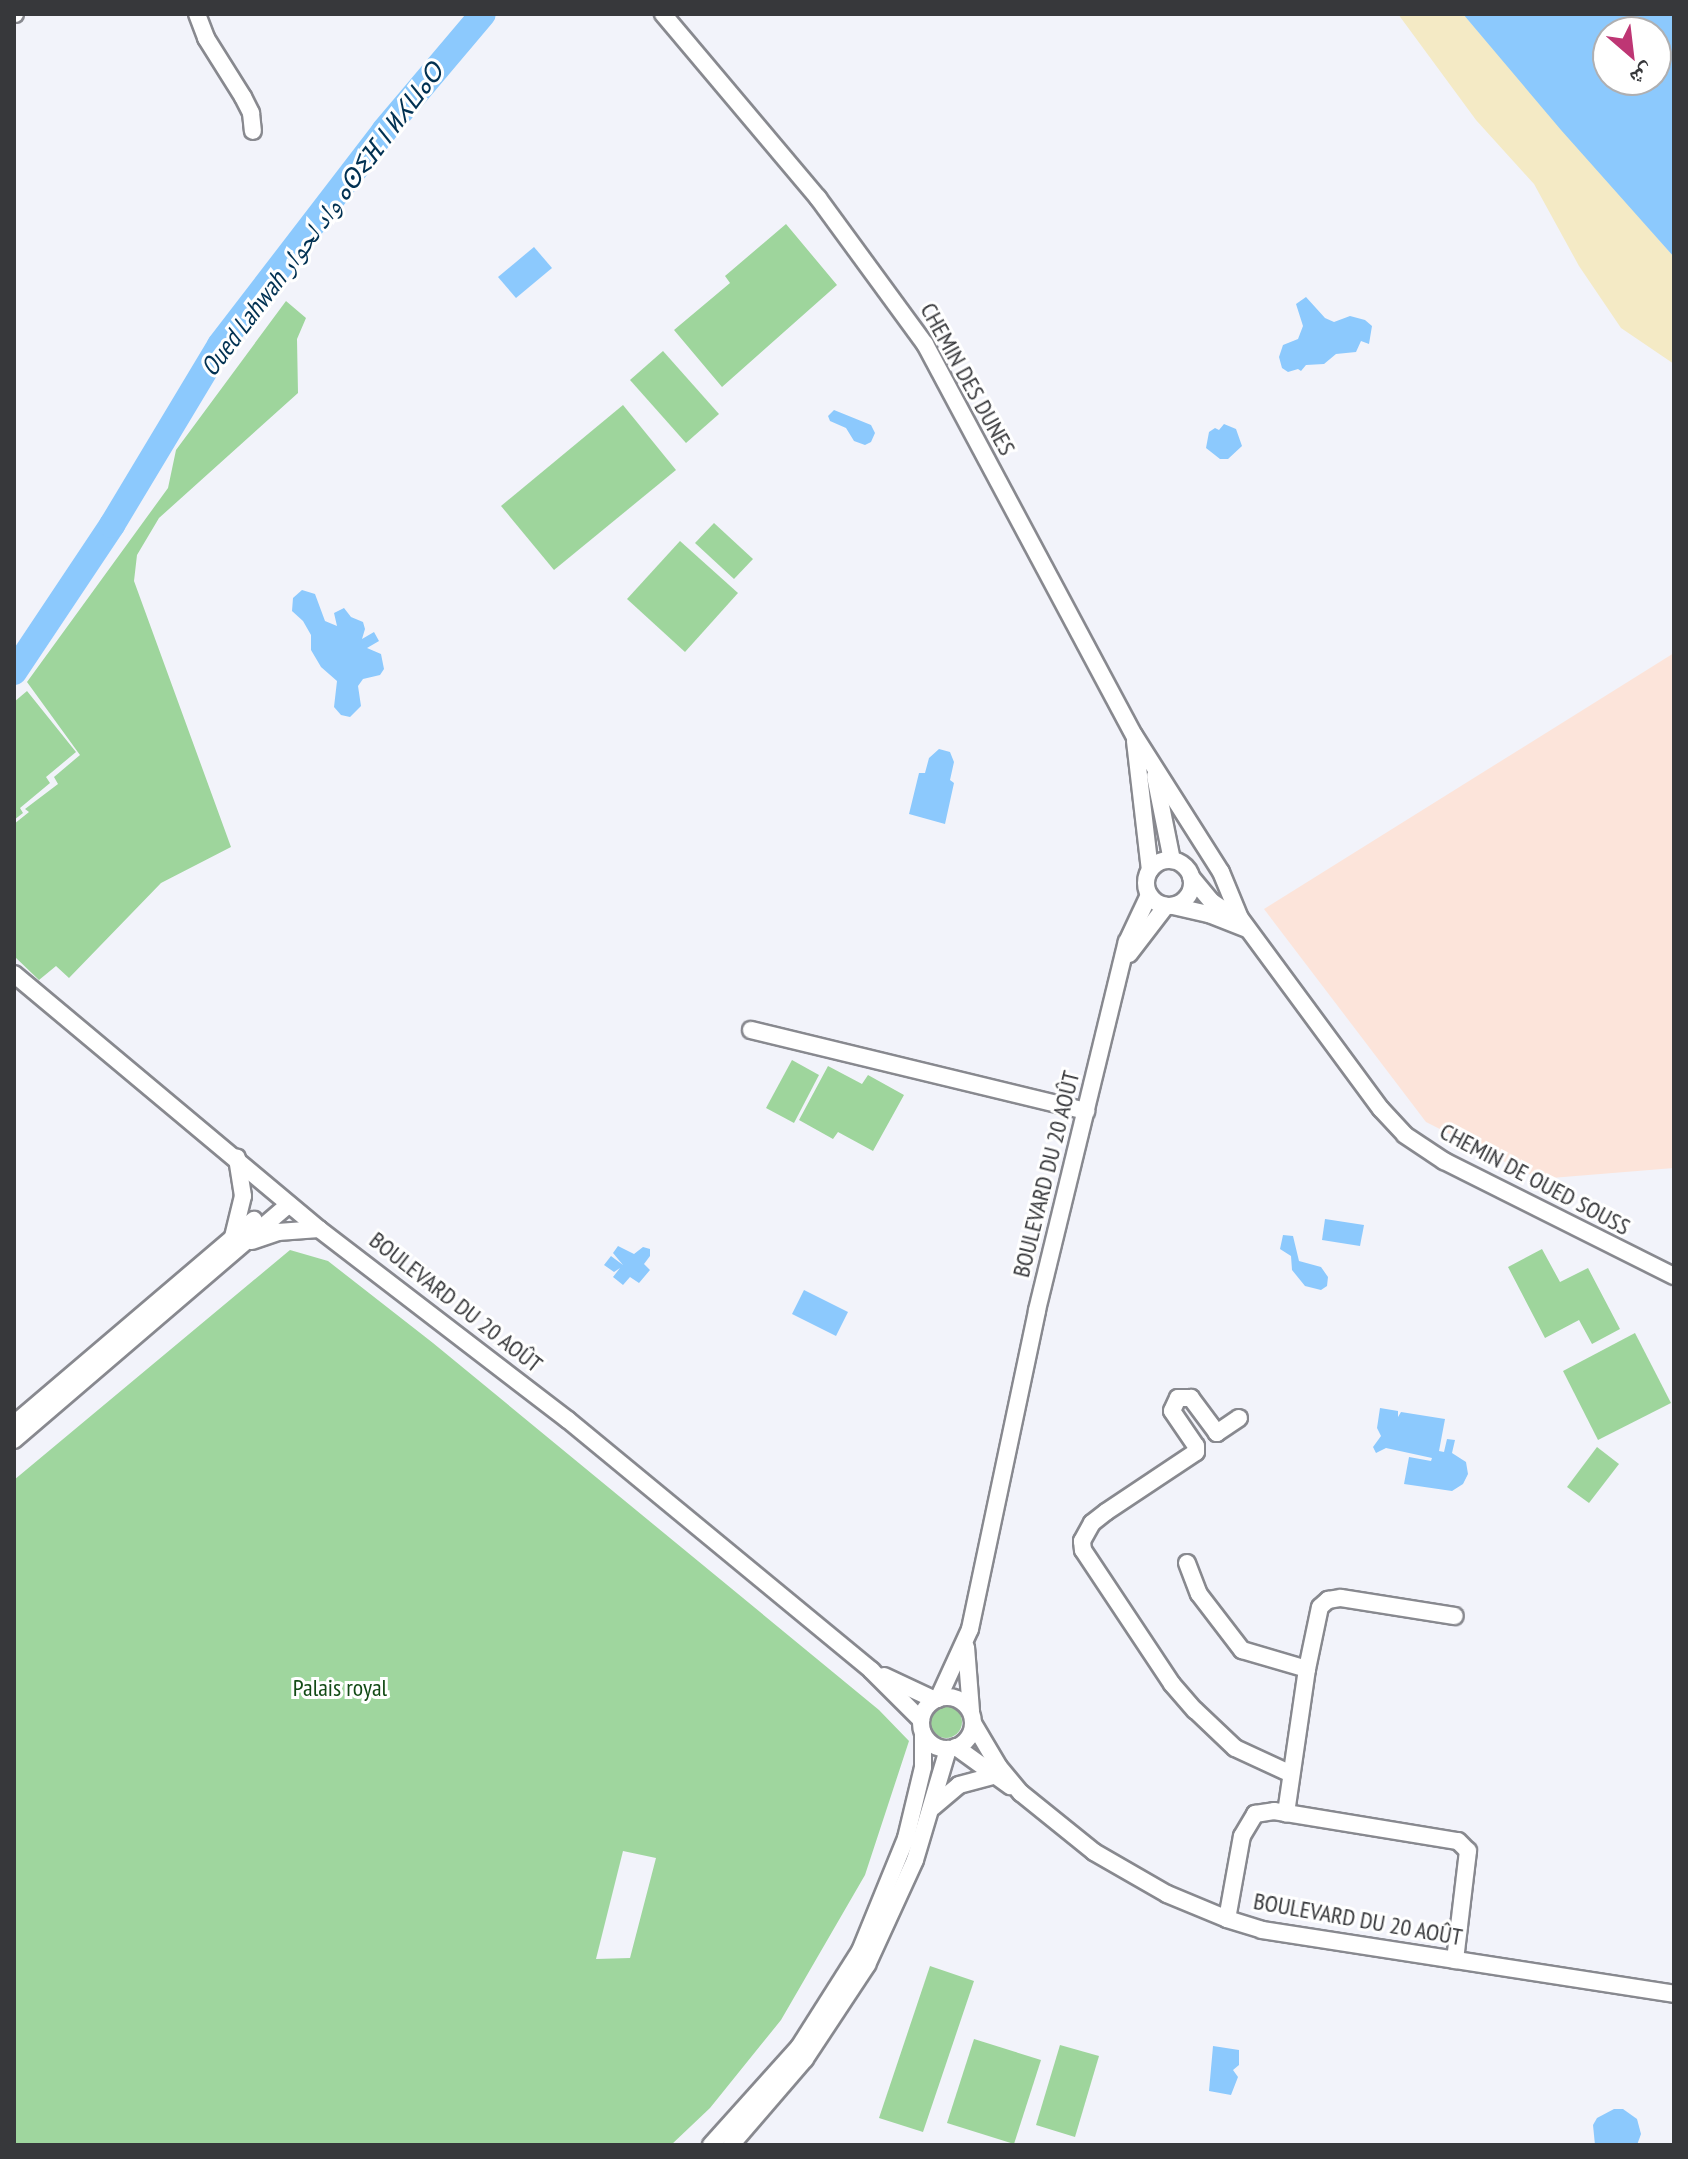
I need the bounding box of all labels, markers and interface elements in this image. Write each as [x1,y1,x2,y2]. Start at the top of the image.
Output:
north arrow [1592,16,1672,96]
water label: Oued Lahwah واد لحوار ⴰⵙⵉⴼ ⵏ ⵍⵃⵡⴰⵔ [194,56,450,382]
text: ش [1625,58,1659,93]
street label: CHEMIN DES DUNES [914,298,1022,460]
street label: BOULEVARD DU 20 AOÛT [1006,1068,1086,1280]
street label: CHEMIN DE OUED SOUSS [1435,1117,1635,1241]
street label: BOULEVARD DU 20 AOÛT [364,1225,548,1379]
park label: Palais royal [293,1674,387,1702]
street label: BOULEVARD DU 20 AOÛT [1251,1886,1465,1952]

